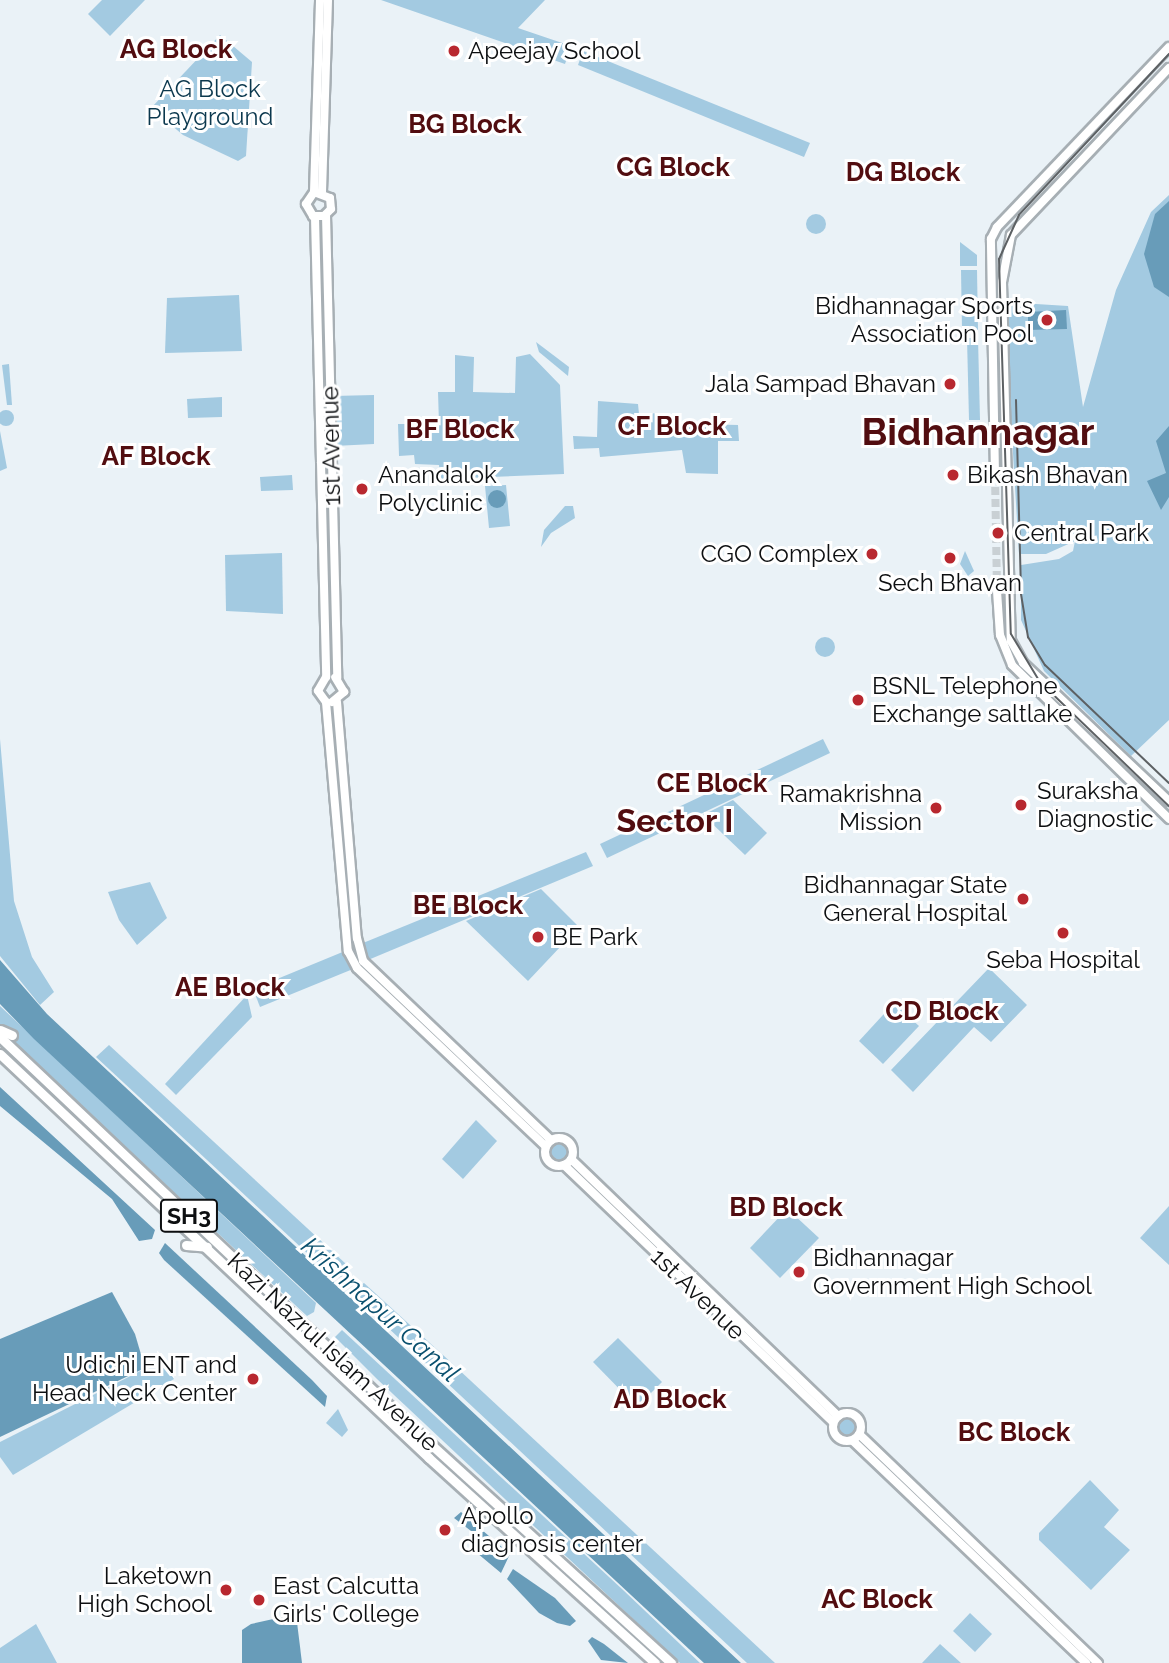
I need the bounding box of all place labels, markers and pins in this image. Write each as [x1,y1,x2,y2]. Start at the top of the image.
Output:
place label: Apeejay School [468,37,641,65]
marker: Apeejay School [446,43,462,59]
place label: Bidhannagar Sports Association Pool [815,292,1033,348]
marker: Bidhannagar Sports Association Pool [1039,312,1055,328]
place label: Jala Sampad Bhavan [705,370,936,398]
marker: Jala Sampad Bhavan [942,376,958,392]
place label: Anandalok Polyclinic [378,461,497,517]
place label: Bikash Bhavan [967,461,1128,489]
marker: Bikash Bhavan [945,467,961,483]
marker: Anandalok Polyclinic [352,479,372,499]
place label: Central Park [1014,519,1150,547]
marker: Central Park [988,523,1008,543]
place label: CGO Complex [701,540,858,568]
marker: CGO Complex [864,546,880,562]
marker: Sech Bhavan [942,550,958,566]
place label: Sech Bhavan [878,569,1022,597]
place label: BSNL Telephone Exchange saltlake [872,672,1072,728]
marker: BSNL Telephone Exchange saltlake [850,692,866,708]
place label: Suraksha Diagnostic [1037,777,1154,833]
place label: Ramakrishna Mission [779,780,922,836]
marker: Suraksha Diagnostic [1011,795,1031,815]
marker: Ramakrishna Mission [928,800,944,816]
place label: Bidhannagar State General Hospital [803,871,1007,927]
marker: Bidhannagar State General Hospital [1013,889,1033,909]
place label: BE Park [552,923,638,951]
marker: Seba Hospital [1053,923,1073,943]
marker: BE Park [530,929,546,945]
place label: Seba Hospital [986,946,1140,974]
place label: Bidhannagar Government High School [813,1244,1092,1300]
marker: Bidhannagar Government High School [791,1264,807,1280]
place label: Udichi ENT and Head Neck Center [32,1351,237,1407]
marker: Udichi ENT and Head Neck Center [243,1369,263,1389]
place label: Apollo diagnosis center [461,1502,643,1558]
marker: Apollo diagnosis center [435,1520,455,1540]
place label: Laketown High School [77,1562,212,1618]
place label: East Calcutta Girls' College [273,1572,420,1628]
marker: Laketown High School [218,1582,234,1598]
marker: East Calcutta Girls' College [251,1592,267,1608]

